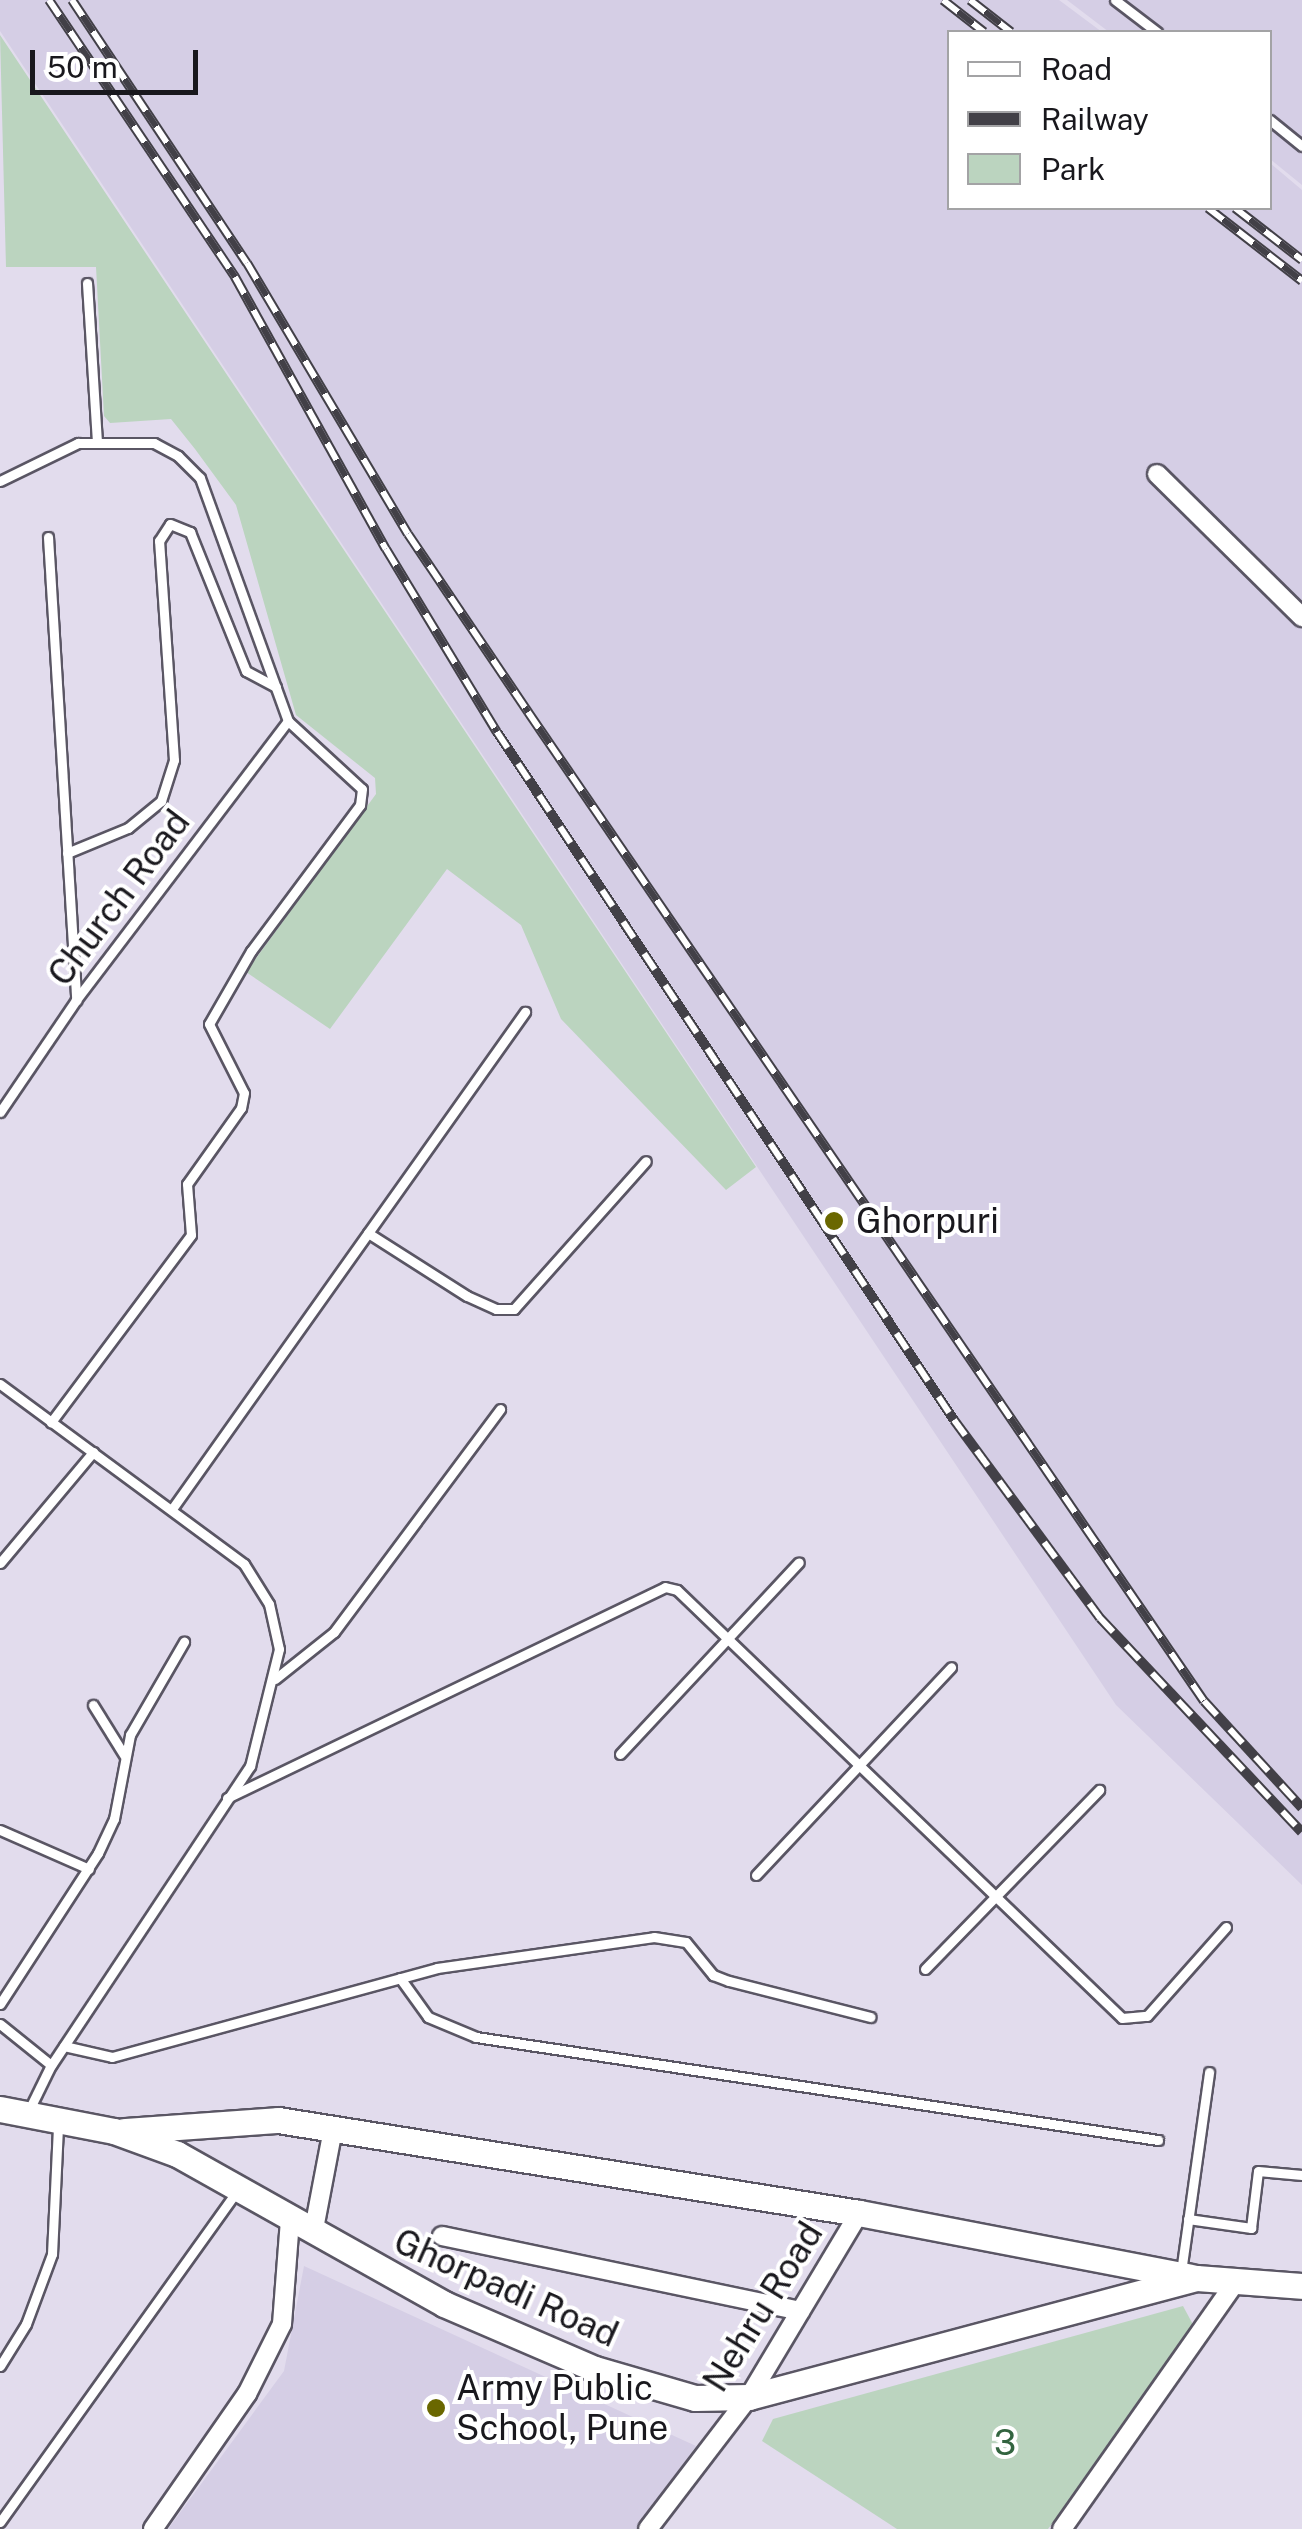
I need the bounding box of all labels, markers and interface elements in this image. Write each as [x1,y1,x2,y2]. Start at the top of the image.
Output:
scale bar [35,30,202,92]
legend [947,30,1272,210]
text: 50 m [47,49,118,85]
text: Road [1041,51,1112,87]
text: Railway [1041,101,1149,137]
text: Park [1041,151,1105,187]
street label: Church Road [39,802,199,994]
place label: Ghorpuri [856,1200,999,1242]
marker: Ghorpuri [821,1208,847,1234]
street label: Nehru Road [694,2215,832,2399]
street label: Ghorpadi Road [388,2220,624,2356]
place label: Army Public School, Pune [456,2367,668,2449]
marker: Army Public School, Pune [425,2397,447,2419]
park label: 3 [994,2422,1016,2464]

